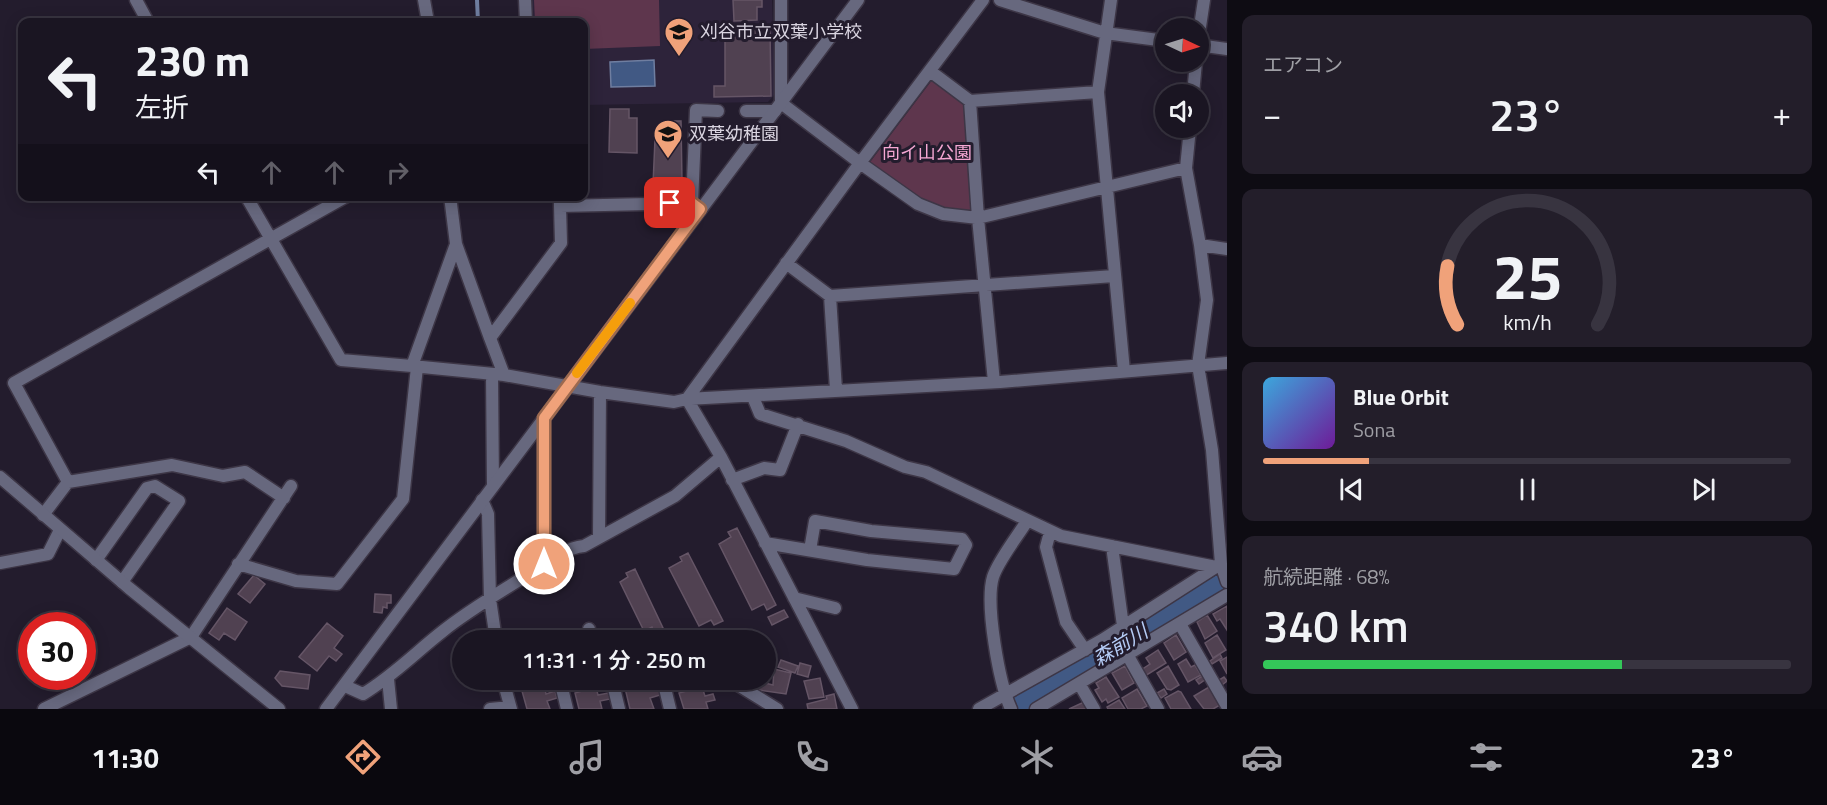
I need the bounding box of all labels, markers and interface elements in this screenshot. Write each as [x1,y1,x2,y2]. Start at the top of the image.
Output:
school or university icon: 刈谷市立双葉小学校 [663,16,695,58]
place label: 刈谷市立双葉小学校 [700,18,862,45]
north arrow [1155,18,1209,72]
map controls [1155,18,1209,138]
text: 230 m [135,28,250,92]
icon: left [36,42,114,120]
text: エアコン [1263,49,1343,80]
text: 23° [1489,80,1565,148]
button: sound [1155,84,1209,138]
text: 左折 [135,86,189,127]
text: − [1263,89,1281,139]
text: + [1773,89,1791,139]
school or university icon: 双葉幼稚園 [652,118,684,160]
place label: 双葉幼稚園 [689,120,779,147]
park label: 向イ山公園 [882,139,972,166]
icon: left [192,156,225,189]
icon: ahead [255,156,288,189]
icon: ahead [318,156,351,189]
icon: right [381,156,414,189]
pin [644,177,695,228]
icon: arrive [653,186,686,219]
text: 25 [1492,228,1562,323]
text: km/h [1503,306,1551,338]
text: Blue Orbit [1353,380,1449,414]
text: Sona [1353,414,1395,445]
icon: previous [1335,473,1368,506]
icon: pause [1511,473,1544,506]
icon: next [1687,473,1720,506]
position arrow [512,532,576,596]
text: 航続距離 · 68% [1263,561,1390,592]
text: 340 km [1263,591,1409,659]
speed limit sign: 30 [18,612,96,690]
water label: 森前川 [1086,615,1155,673]
text: 11:31 · 1 分 · 250 m [522,643,706,677]
icon: directions [342,736,384,778]
icon: music [566,736,608,778]
icon: phone [791,736,833,778]
icon: climate [1016,736,1058,778]
icon: car [1241,736,1283,778]
icon: filters [1465,736,1507,778]
text: 11:30 [91,737,159,778]
text: 23° [1690,737,1736,778]

